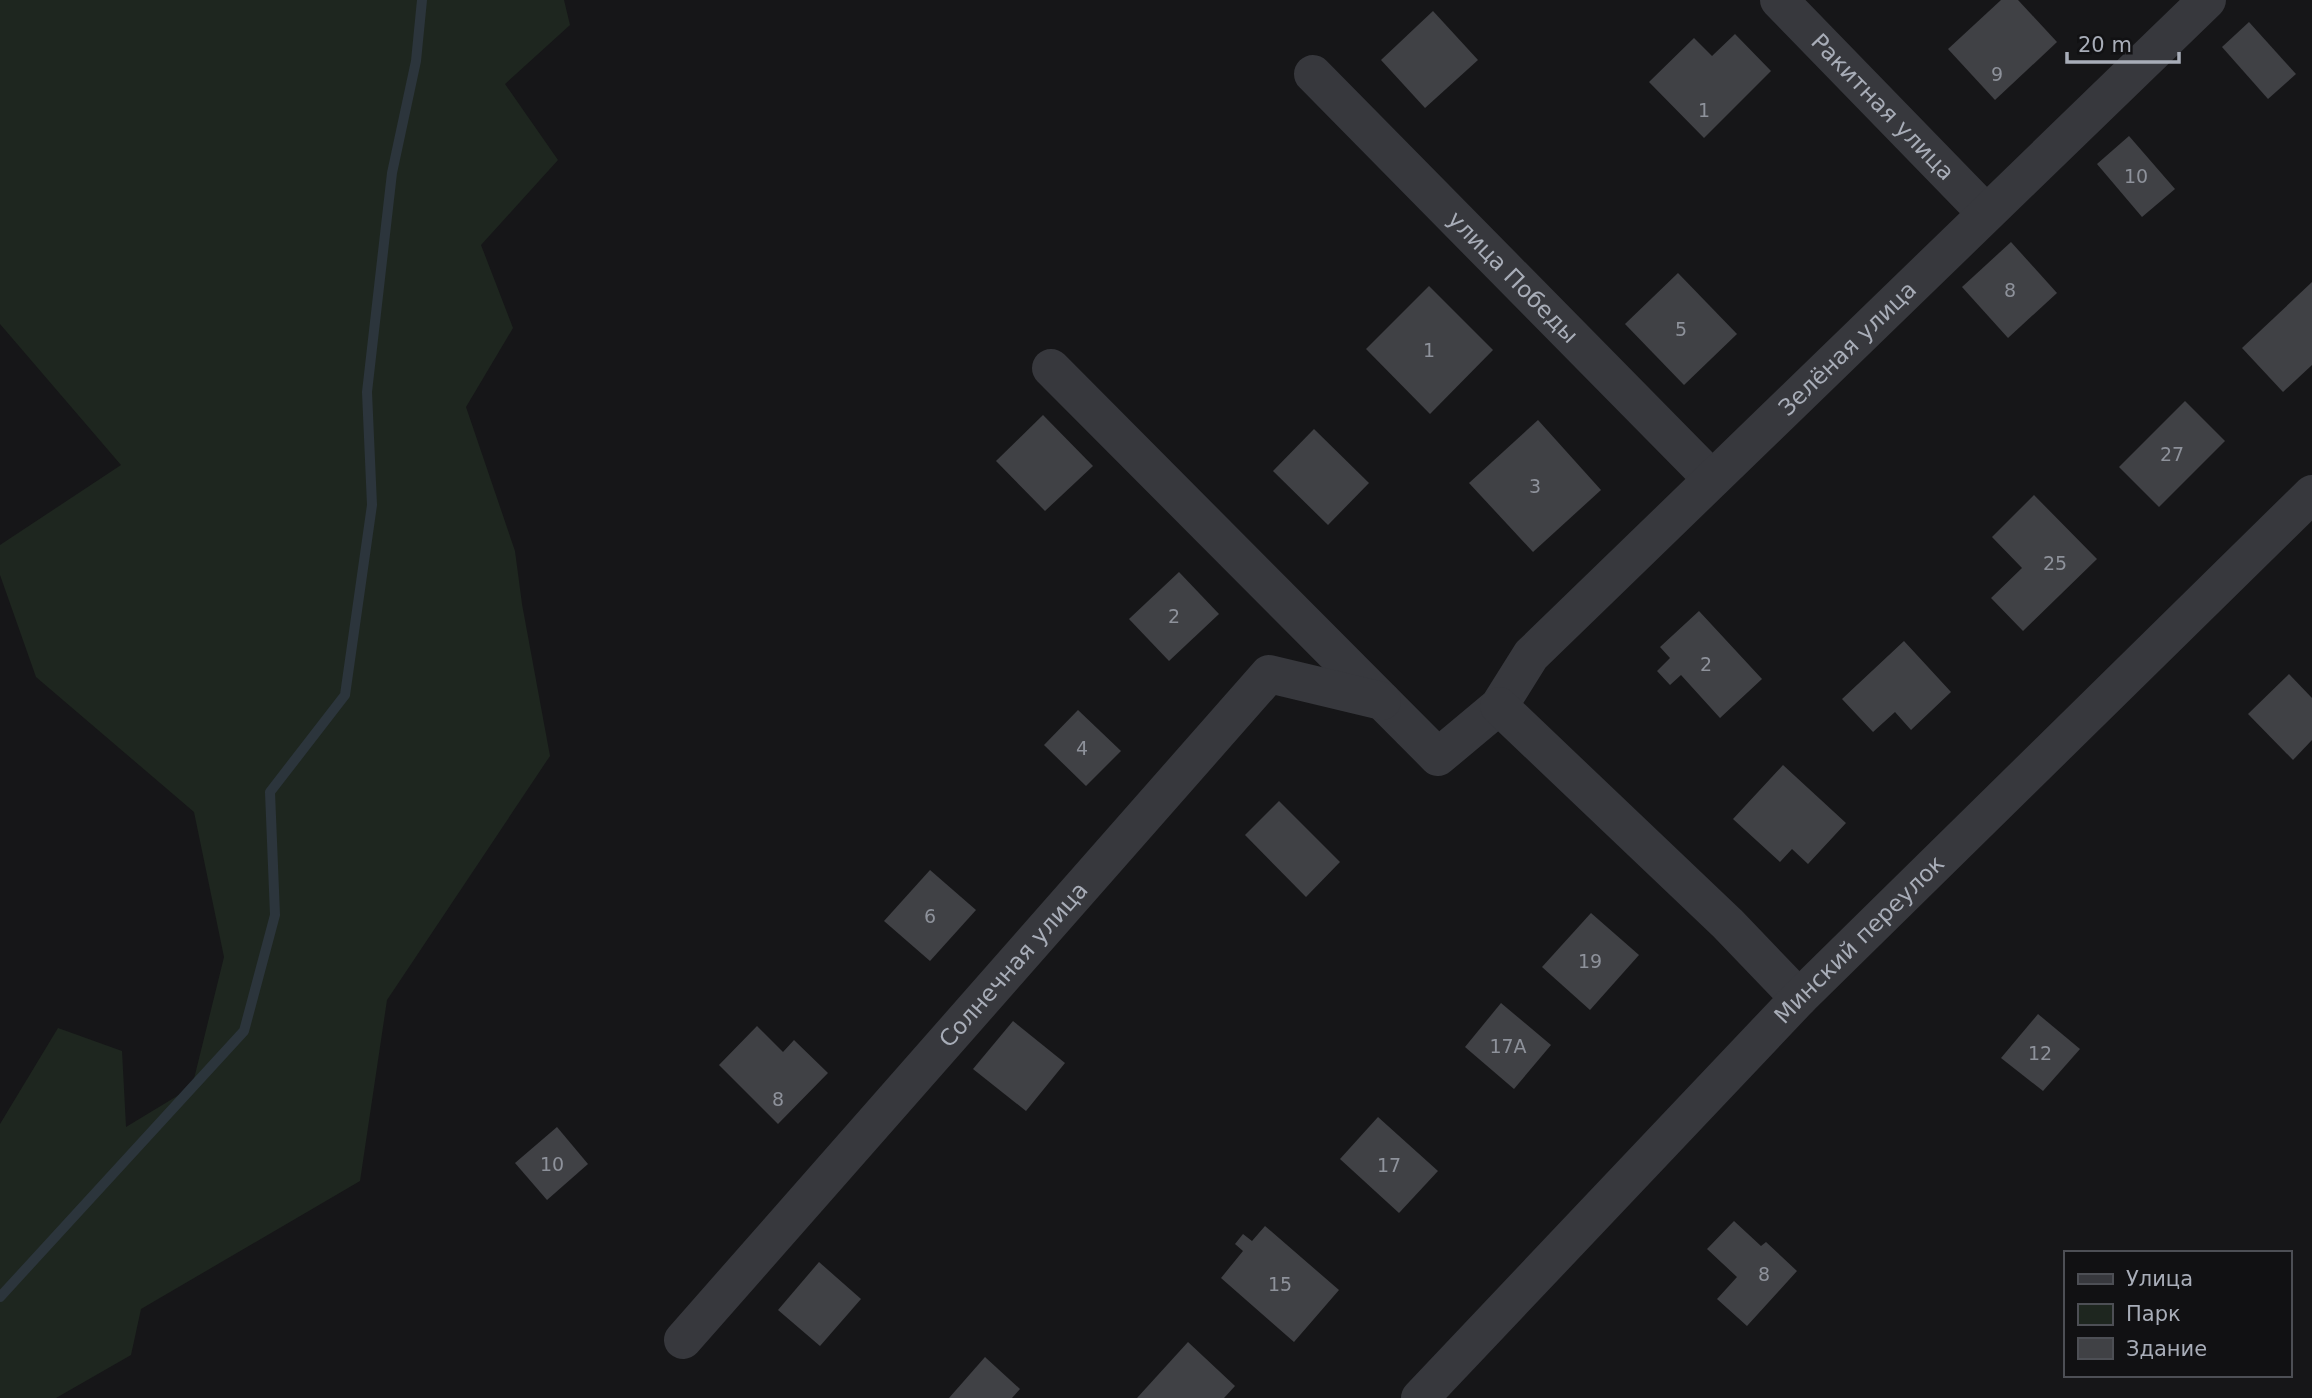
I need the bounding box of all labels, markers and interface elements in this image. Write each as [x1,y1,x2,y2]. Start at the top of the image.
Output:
scale bar [2067,21,2179,65]
street label: Ракитная улица [1806,28,1960,185]
text: 20 m [2078,33,2132,57]
house number: 9 [1991,63,2003,85]
house number: 1 [1698,99,1710,121]
house number: 10 [2124,165,2148,187]
street label: улица Победы [1443,206,1583,348]
street label: Зелёная улица [1773,276,1921,421]
house number: 8 [2004,279,2016,301]
house number: 5 [1675,318,1687,340]
house number: 1 [1423,339,1435,361]
house number: 27 [2160,443,2184,465]
house number: 3 [1529,475,1541,497]
house number: 25 [2043,552,2067,574]
house number: 2 [1168,605,1180,627]
house number: 2 [1700,653,1712,675]
house number: 4 [1076,737,1088,759]
street label: Минский переулок [1769,850,1949,1029]
street label: Солнечная улица [934,877,1093,1052]
house number: 6 [924,905,936,927]
house number: 19 [1578,950,1602,972]
house number: 17А [1489,1035,1527,1057]
house number: 12 [2028,1042,2052,1064]
house number: 8 [772,1088,784,1110]
house number: 10 [540,1153,564,1175]
house number: 17 [1377,1154,1401,1176]
legend [2064,1251,2291,1377]
house number: 8 [1758,1263,1770,1285]
text: Улица [2126,1267,2193,1291]
house number: 15 [1268,1273,1292,1295]
text: Парк [2126,1302,2181,1326]
text: Здание [2126,1337,2207,1361]

